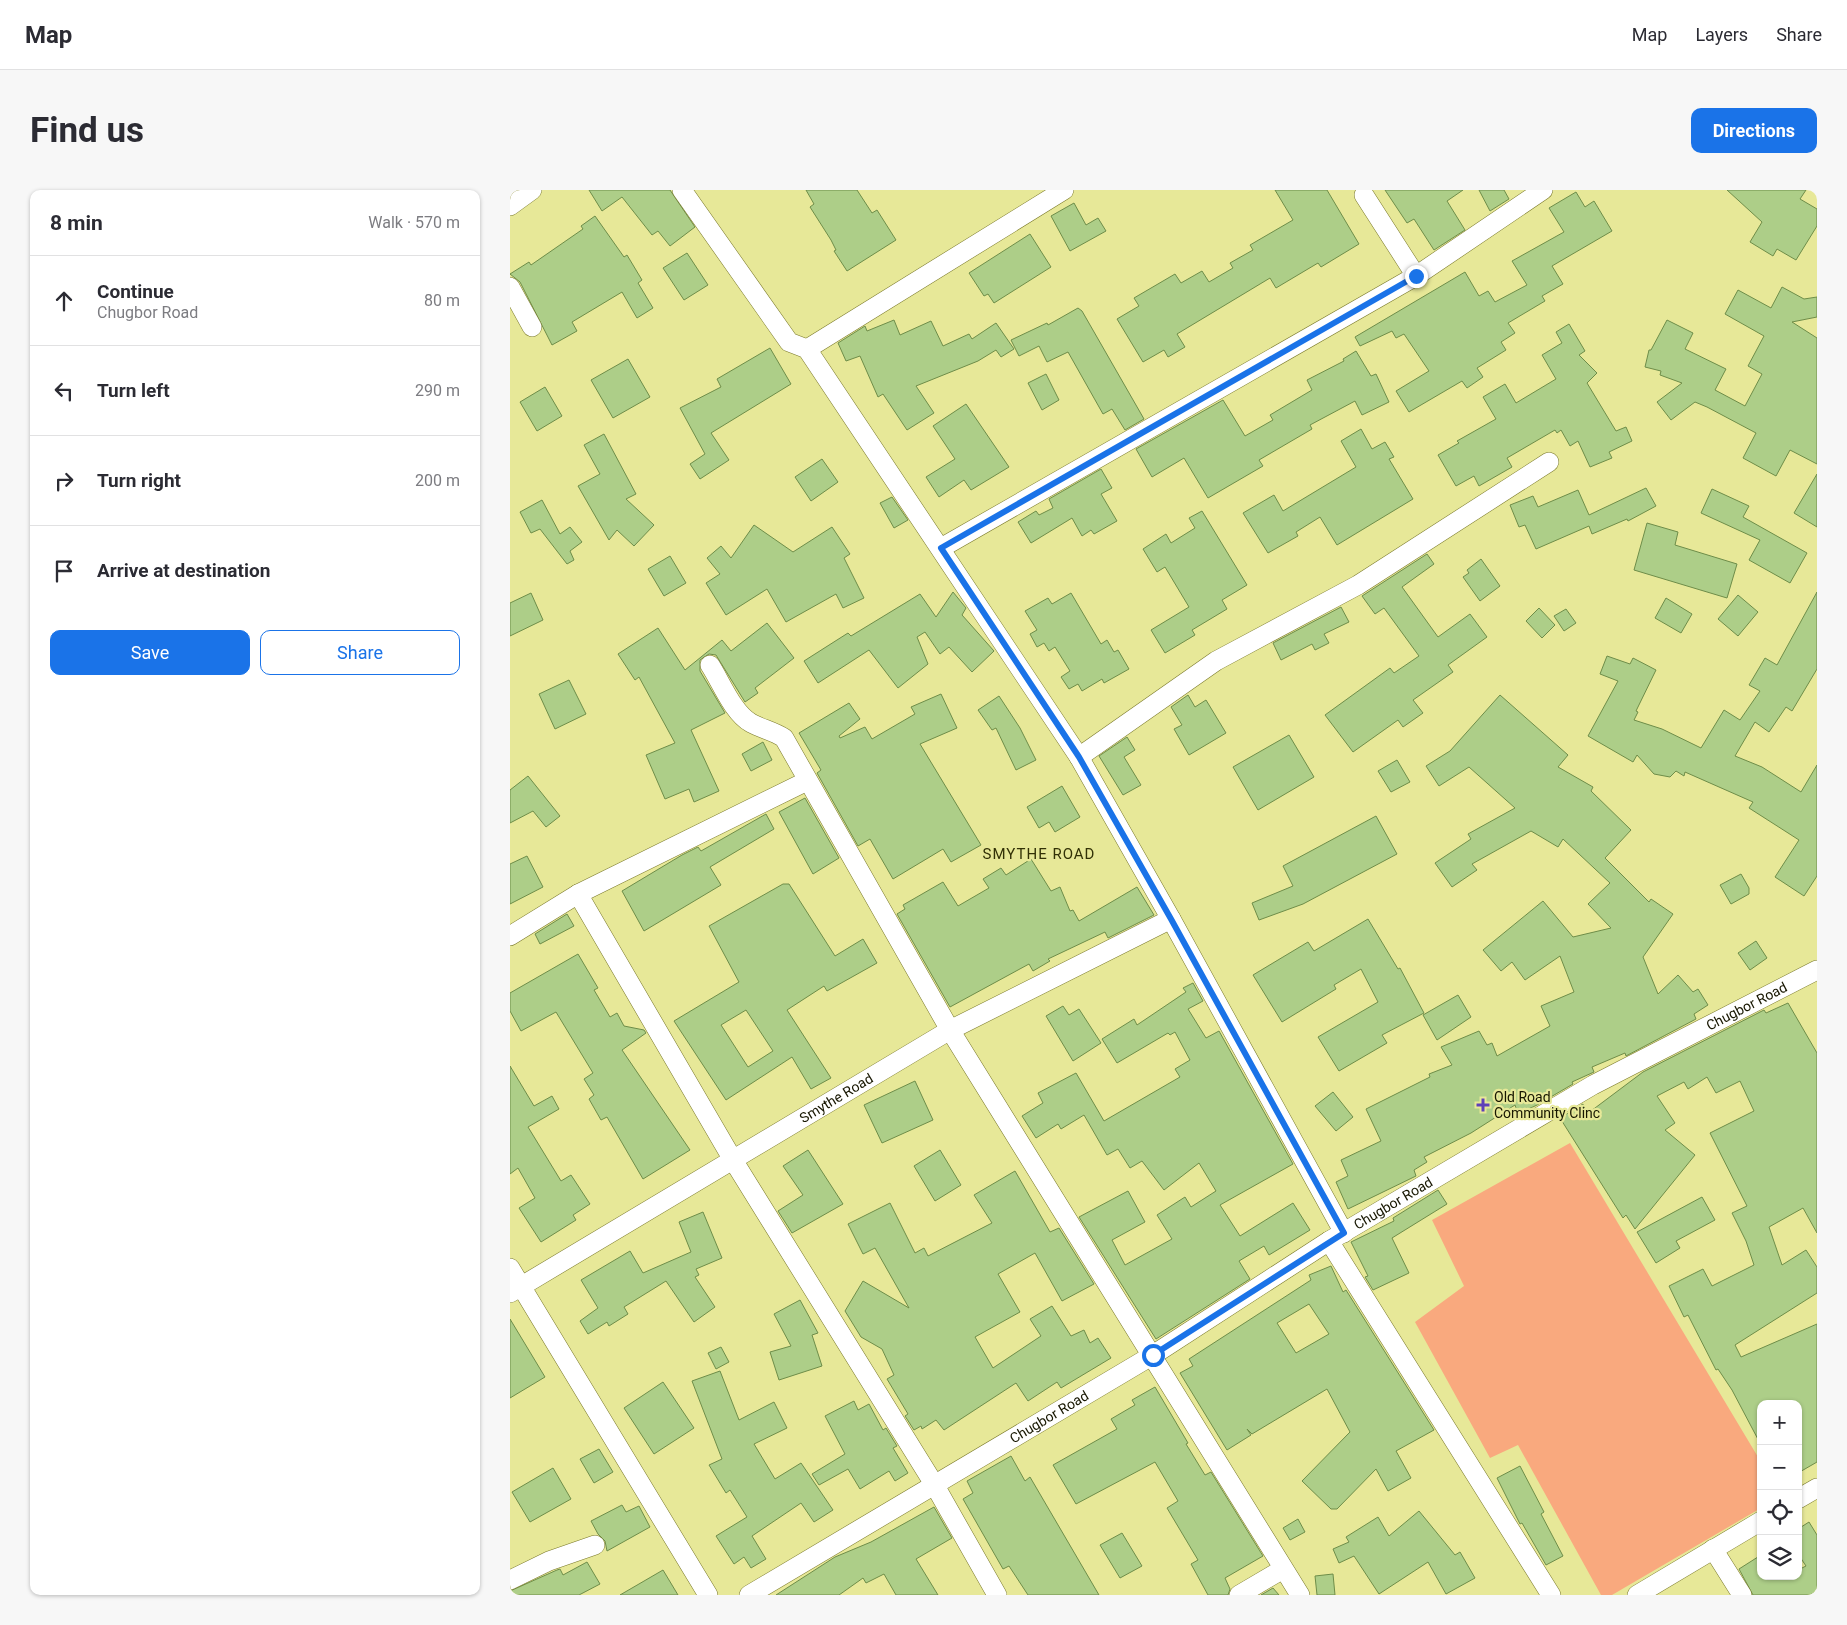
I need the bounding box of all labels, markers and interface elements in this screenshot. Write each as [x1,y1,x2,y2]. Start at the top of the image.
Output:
text: Map [25,21,72,49]
text: Map [1632,24,1667,45]
text: Layers [1695,24,1748,45]
text: Share [1776,24,1822,45]
button: Directions [1691,108,1817,153]
text: Find us [30,110,144,151]
text: 8 min [50,211,103,235]
text: Walk · 570 m [368,213,460,232]
route end [1405,265,1428,288]
text: Continue [97,280,174,303]
icon: ahead [50,287,78,315]
text: 80 m [424,291,460,310]
text: Chugbor Road [97,303,198,322]
icon: left [50,377,78,405]
text: Turn left [97,379,170,402]
text: 290 m [415,381,460,400]
icon: right [50,467,78,495]
text: Turn right [97,469,181,492]
text: 200 m [415,471,460,490]
icon: arrive [50,557,78,585]
text: Arrive at destination [97,559,270,582]
button: Save [50,630,250,675]
button: Share [260,630,460,675]
district label: SMYTHE ROAD [983,845,1095,863]
street label: Chugbor Road [1704,979,1790,1033]
street label: Smythe Road [797,1070,876,1126]
place label: Old Road Community Clinc [1494,1089,1600,1121]
marker: Old Road Community Clinc [1476,1098,1490,1112]
street label: Chugbor Road [1351,1174,1435,1233]
route start [1142,1344,1165,1367]
street label: Chugbor Road [1007,1387,1091,1446]
map controls [1757,1400,1802,1580]
button: + [1757,1400,1802,1445]
button: − [1757,1445,1802,1490]
button: locate [1757,1490,1802,1535]
button: layers [1757,1535,1802,1580]

